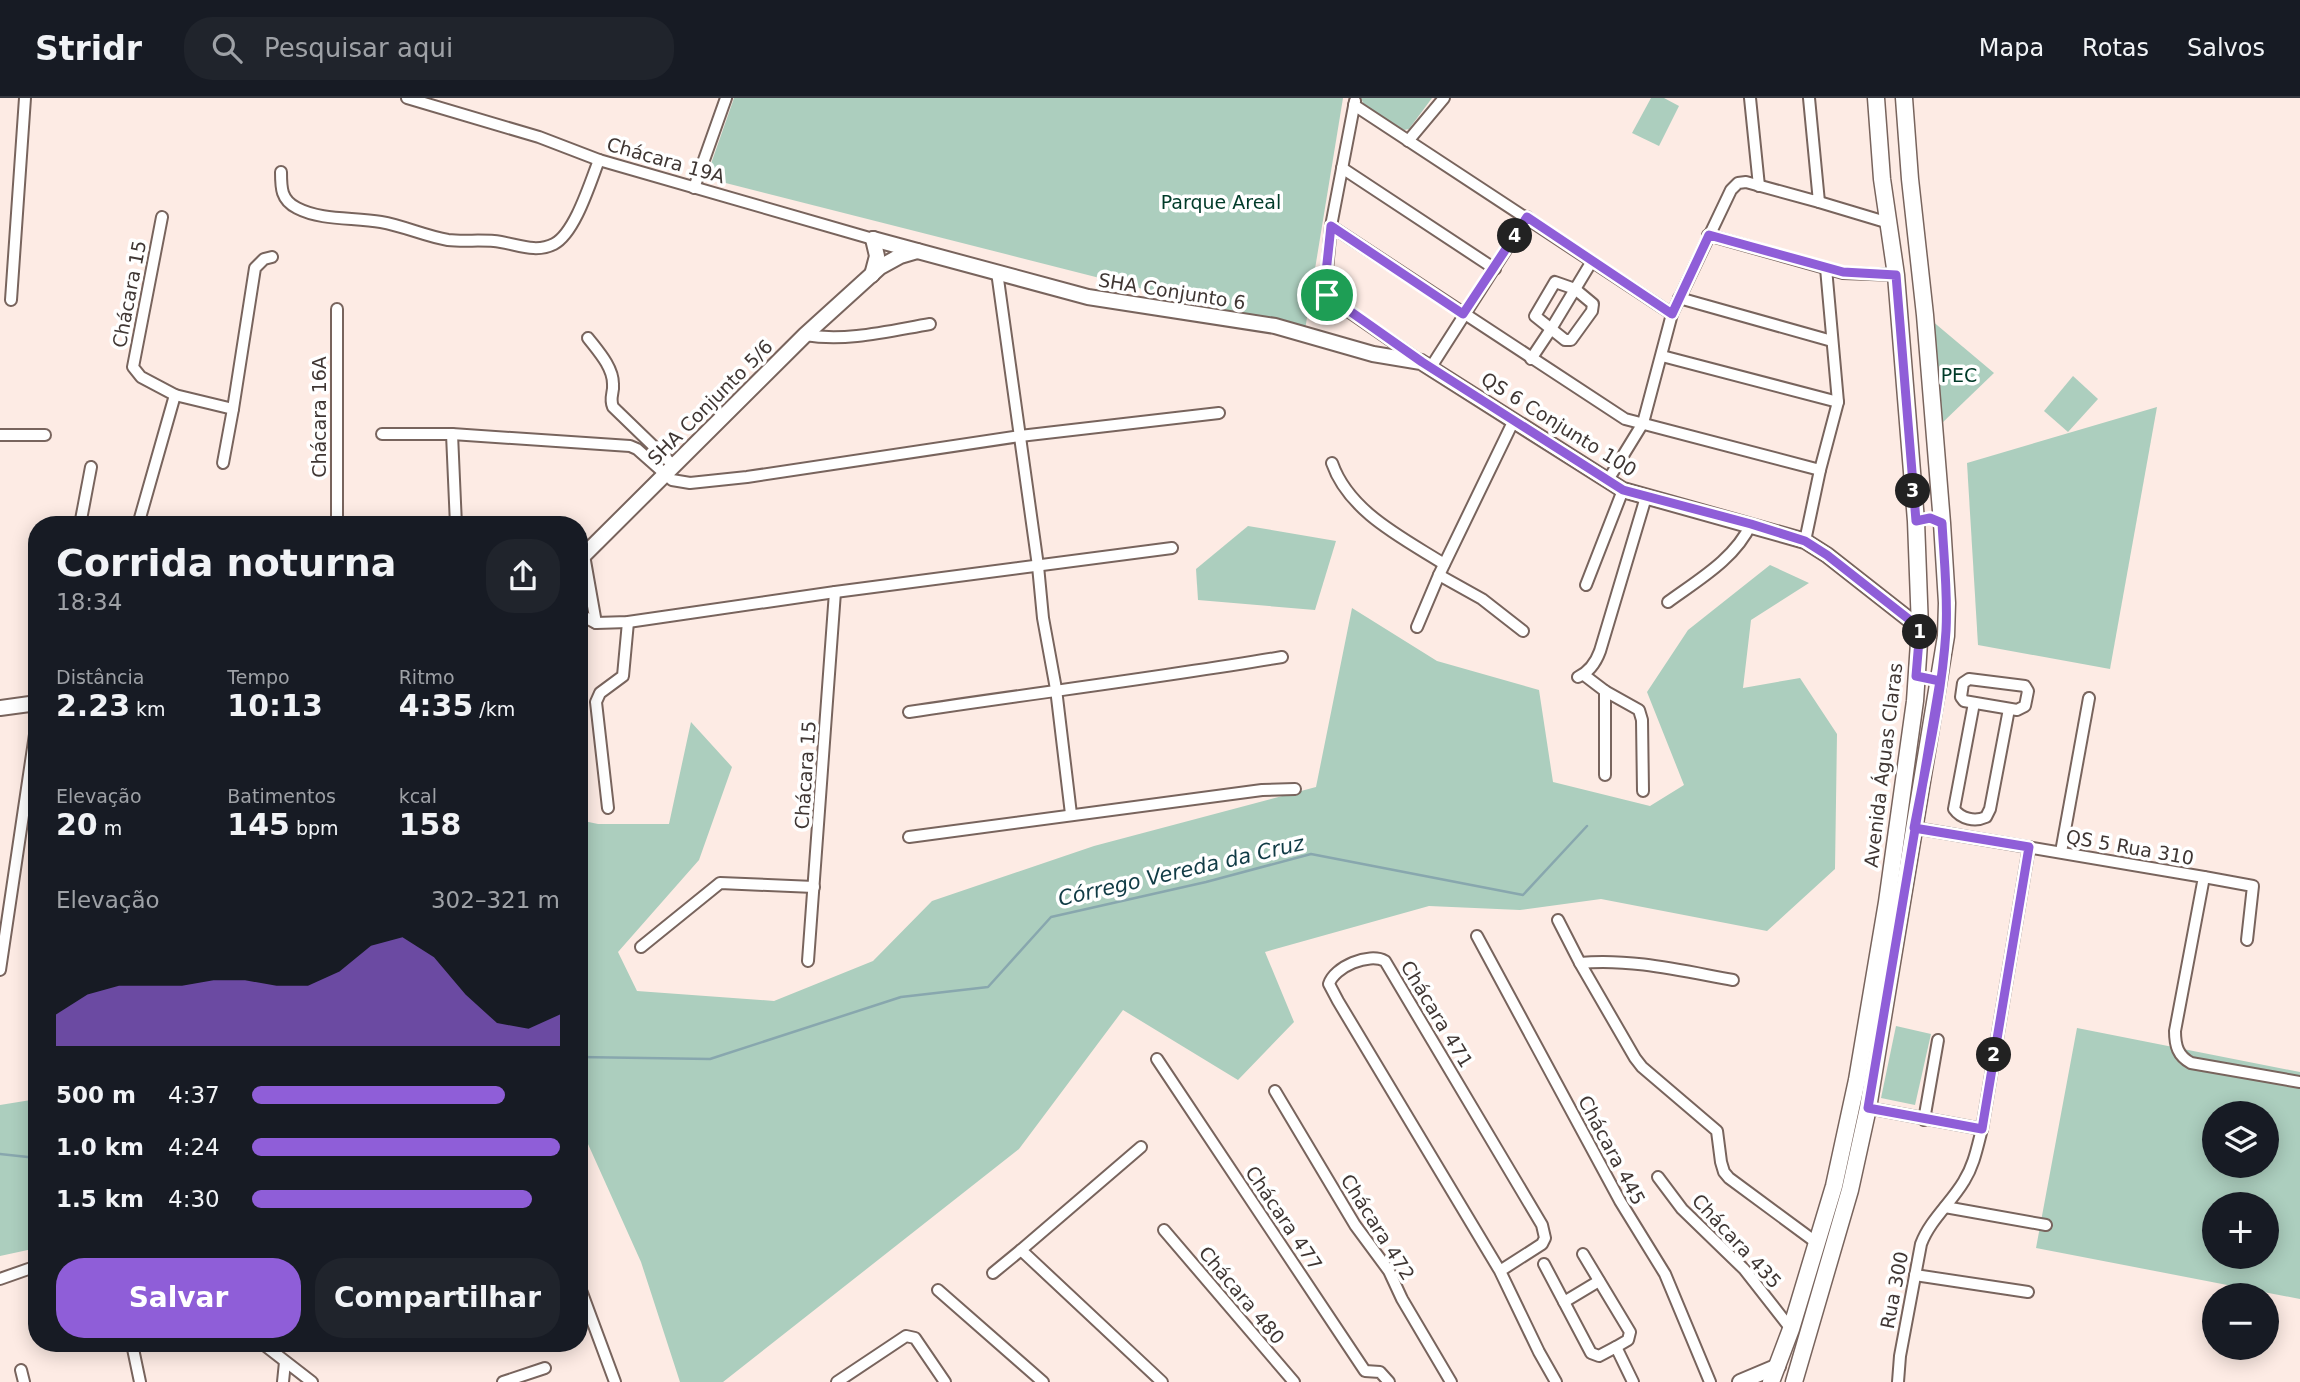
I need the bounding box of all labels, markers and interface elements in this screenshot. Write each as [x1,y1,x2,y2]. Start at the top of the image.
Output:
search box [184,17,674,80]
text: Stridr [35,29,142,68]
icon: search [208,29,246,67]
text: Pesquisar aqui [264,33,453,63]
text: Mapa [1979,34,2044,62]
text: Rotas [2082,34,2149,62]
text: Salvos [2187,34,2265,62]
street label: Chácara 19A [604,133,728,187]
park label: Parque Areal [1161,191,1281,213]
pin: 4 [1498,218,1532,254]
text: 4 [1508,224,1521,246]
street label: Chácara 15 [108,239,150,349]
pin [1297,265,1357,325]
street label: SHA Conjunto 6 [1097,268,1247,314]
icon: arrive [1308,276,1346,314]
street label: SHA Conjunto 5/6 [643,335,777,469]
street label: Chácara 16A [308,356,330,478]
park label: PEC [1941,364,1977,386]
street label: QS 6 Conjunto 100 [1477,367,1641,481]
pin: 3 [1896,474,1930,508]
text: 3 [1906,479,1919,501]
button: share [486,539,560,613]
text: Corrida noturna [56,541,396,585]
text: 18:34 [56,589,122,615]
pin: 1 [1902,614,1938,650]
text: 1 [1913,620,1926,642]
street label: Avenida Águas Claras [1860,661,1906,869]
text: Distância [56,666,144,688]
text: Tempo [227,666,290,688]
text: Ritmo [399,666,455,688]
text: 2.23 [56,688,130,723]
text: 10:13 [227,688,323,723]
text: 4:35 [399,688,473,723]
text: km [130,698,166,720]
text: /km [473,698,515,720]
street label: Chácara 15 [790,720,820,830]
text: Elevação [56,785,142,807]
text: Batimentos [227,785,336,807]
text: kcal [399,785,437,807]
text: 20 [56,807,98,842]
text: 145 [227,807,290,842]
text: 158 [399,807,461,842]
text: m [98,817,122,839]
text: bpm [290,817,339,839]
street label: QS 5 Rua 310 [2064,825,2196,869]
water label: Córrego Vereda da Cruz [1056,831,1307,911]
text: Elevação [56,887,160,913]
text: 302–321 m [431,887,560,913]
street label: Chácara 471 [1396,957,1478,1071]
pin: 2 [1976,1038,2011,1072]
text: 2 [1987,1043,2000,1065]
text: 500 m [56,1082,136,1108]
text: 4:37 [168,1082,220,1108]
street label: Chácara 445 [1574,1092,1650,1208]
map controls [2202,1101,2279,1360]
button: layers [2202,1101,2279,1178]
text: 1.0 km [56,1134,144,1160]
text: 4:24 [168,1134,220,1160]
street label: Chácara 477 [1241,1162,1327,1274]
street label: Chácara 472 [1337,1170,1419,1284]
text: 1.5 km [56,1186,144,1212]
text: 4:30 [168,1186,220,1212]
street label: Chácara 435 [1688,1189,1786,1293]
button: + [2202,1192,2279,1269]
street label: Chácara 480 [1195,1242,1289,1348]
street label: Rua 300 [1876,1249,1912,1331]
button: Salvar [56,1258,301,1338]
button: Compartilhar [315,1258,560,1338]
button: − [2202,1283,2279,1360]

